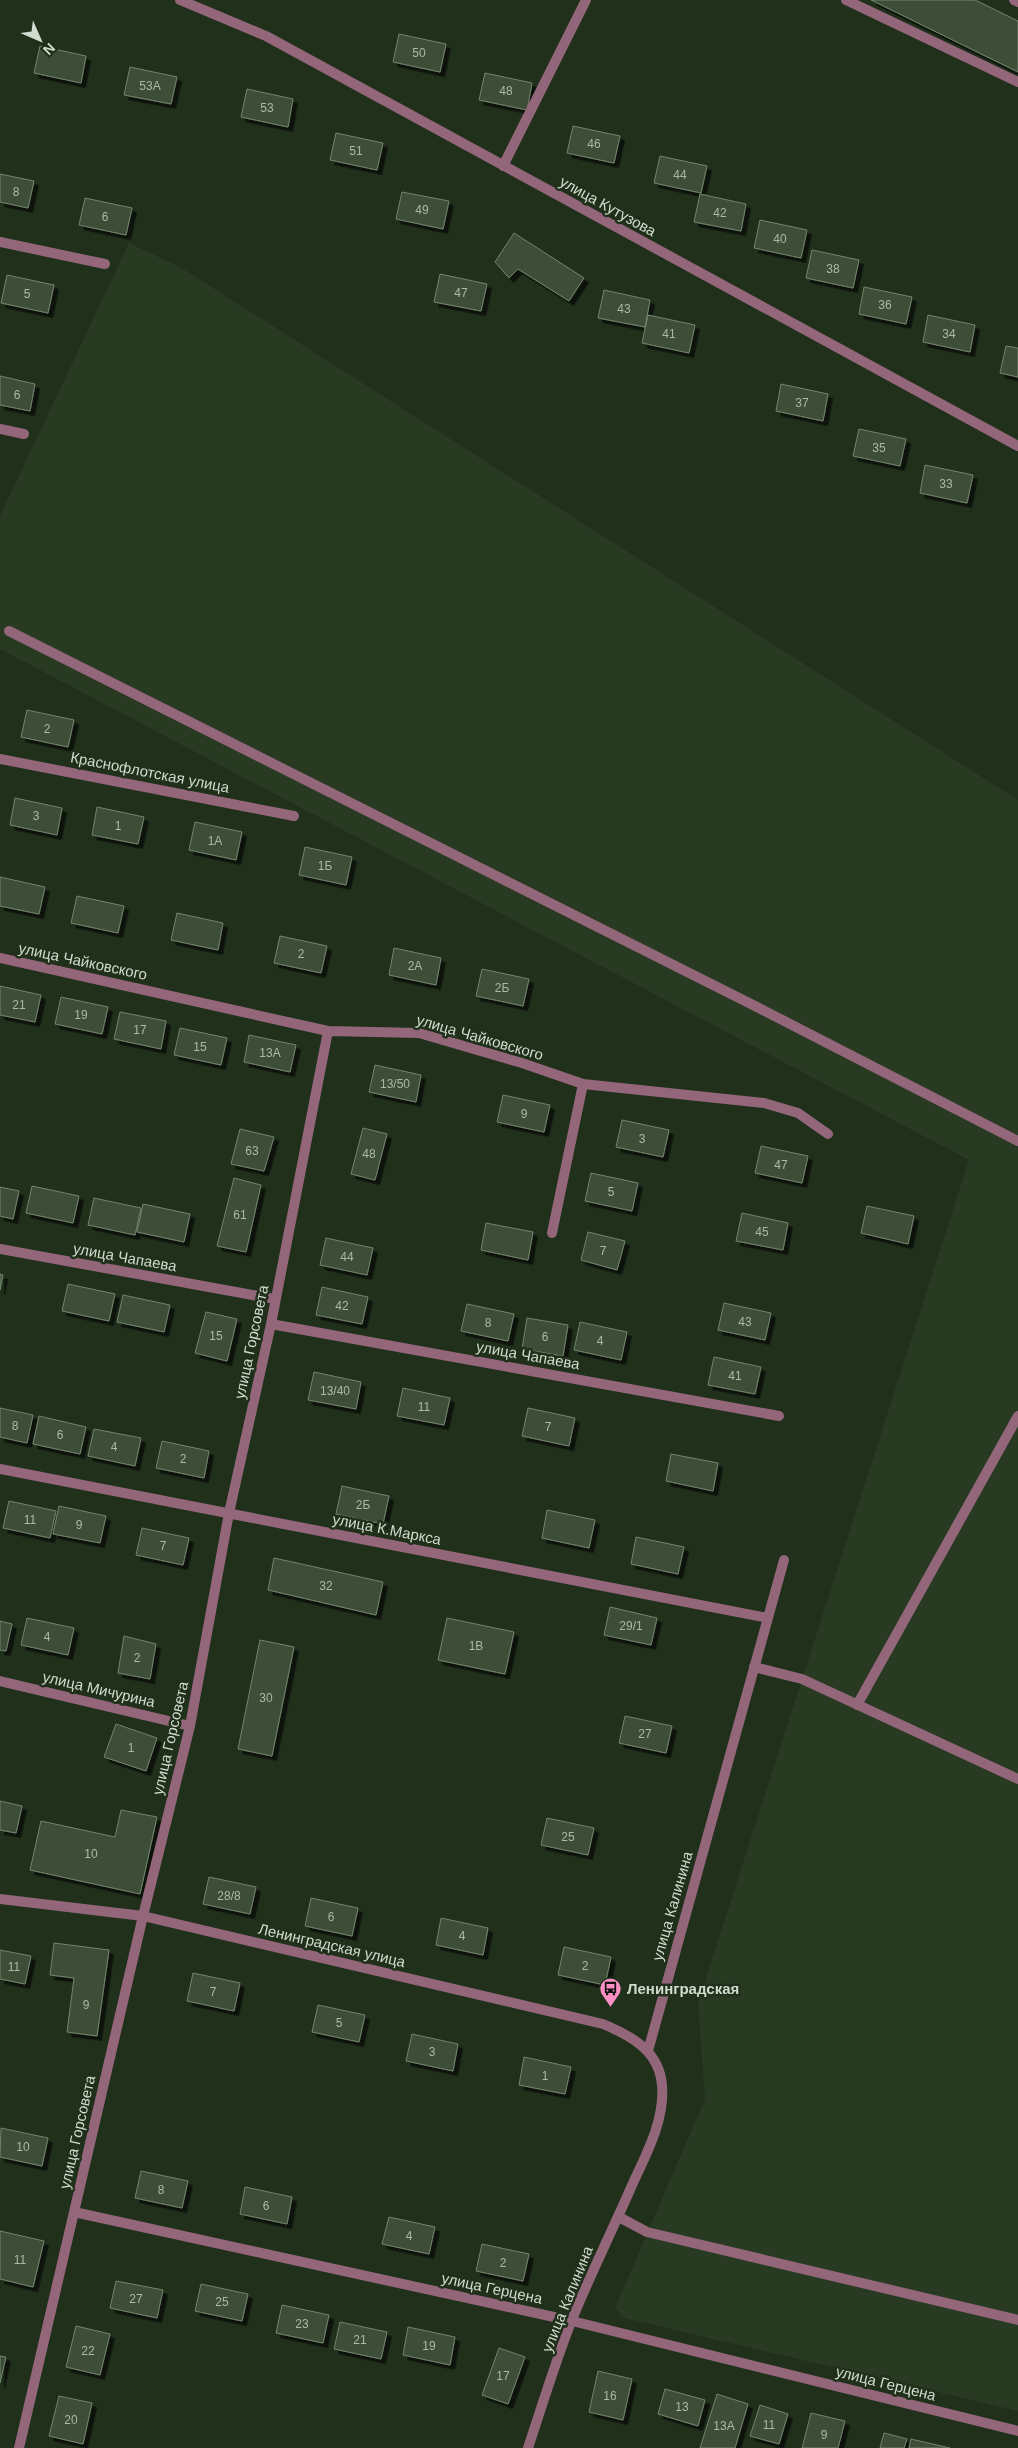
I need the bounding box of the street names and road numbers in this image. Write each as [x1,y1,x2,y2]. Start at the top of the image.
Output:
street label: улица Кутузова [557,173,660,240]
street label: Краснофлотская улица [69,748,232,796]
street label: улица Чайковского [17,939,149,983]
street label: улица Чайковского [415,1011,545,1063]
street label: улица Чапаева [72,1240,179,1275]
street label: улица Горсовета [231,1283,272,1400]
street label: улица Чапаева [475,1338,582,1373]
street label: улица К.Маркса [331,1510,443,1548]
street label: улица Мичурина [41,1668,157,1710]
street label: улица Горсовета [149,1679,191,1796]
street label: улица Калинина [648,1849,696,1963]
street label: Ленинградская улица [257,1920,408,1970]
street label: улица Горсовета [56,2073,98,2190]
street label: улица Калинина [538,2243,596,2355]
street label: улица Герцена [440,2269,545,2307]
street label: улица Герцена [834,2362,938,2404]

